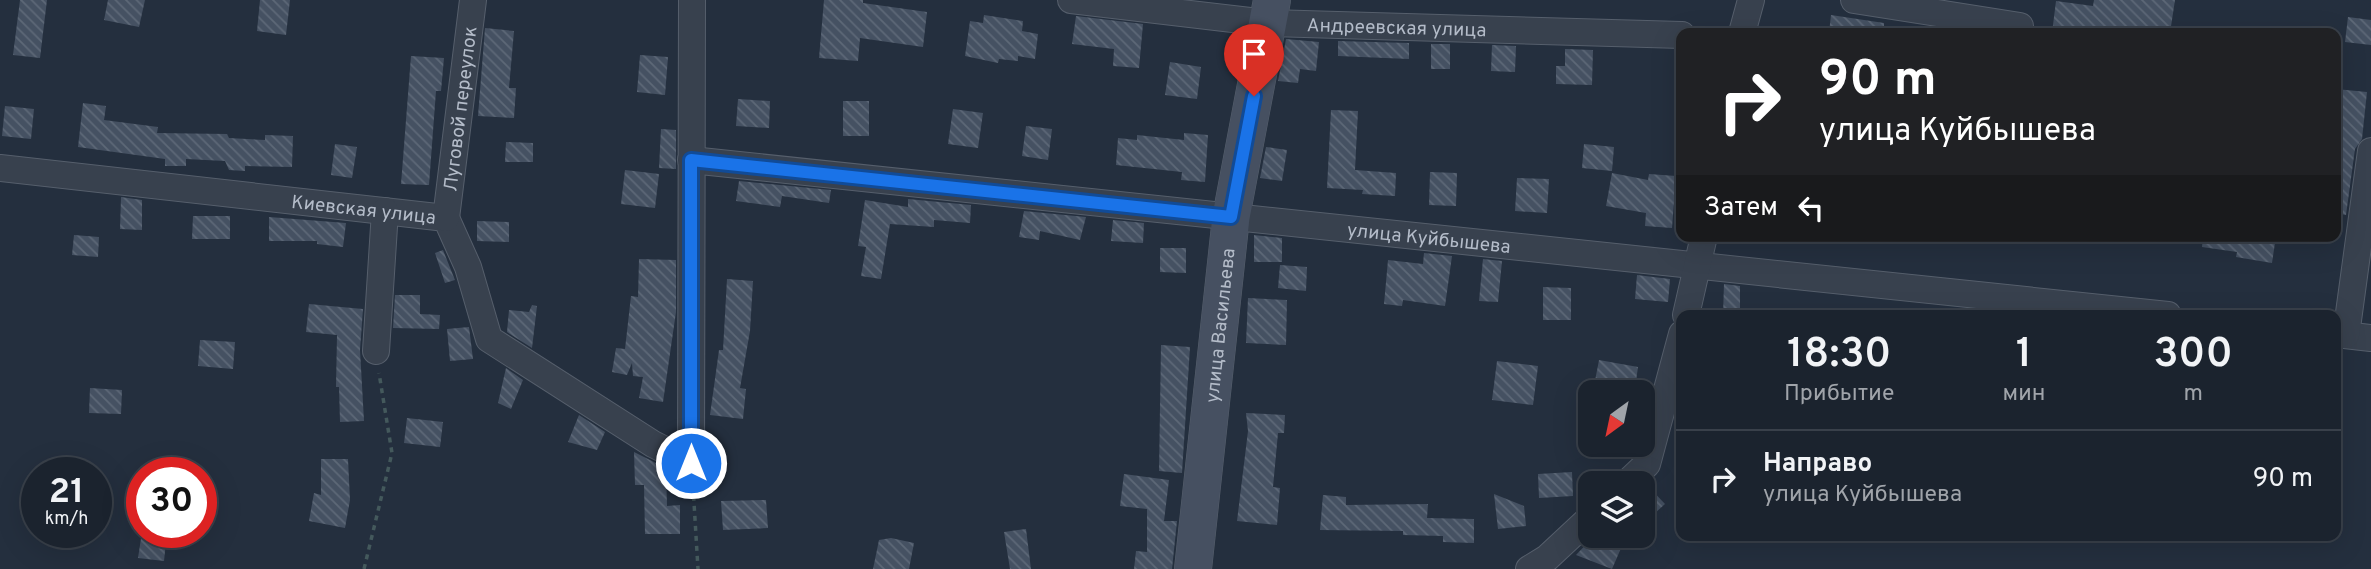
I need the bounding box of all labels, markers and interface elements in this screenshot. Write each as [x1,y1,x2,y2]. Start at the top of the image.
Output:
street label: Андреевская улица [1306,14,1487,43]
pin [1224,24,1284,96]
street label: Луговой переулок [439,25,484,193]
icon: arrive [1235,35,1273,73]
text: 90 m [1819,51,1937,113]
icon: right [1704,56,1795,147]
text: улица Куйбышева [1819,112,2096,152]
icon: left [1792,189,1830,227]
street label: Киевская улица [290,191,437,231]
text: Затем [1704,192,1778,225]
street label: улица Куйбышева [1346,219,1512,260]
street label: улица Васильева [1201,247,1242,404]
text: 18:30 [1787,329,1892,382]
text: 1 [2016,329,2032,382]
text: 300 [2153,329,2233,382]
north arrow [1578,380,1656,457]
map controls [1578,380,1655,548]
text: Прибытие [1784,380,1894,409]
text: мин [2002,380,2045,409]
text: m [2183,380,2203,409]
position arrow [654,426,728,500]
text: Направо [1763,448,1872,481]
speed limit sign: 30 [126,457,217,548]
icon: right [1704,460,1742,498]
text: 90 m [2253,463,2313,496]
text: 21 [49,471,84,515]
button: layers [1578,471,1655,548]
text: улица Куйбышева [1763,481,1962,510]
text: km/h [45,508,88,531]

